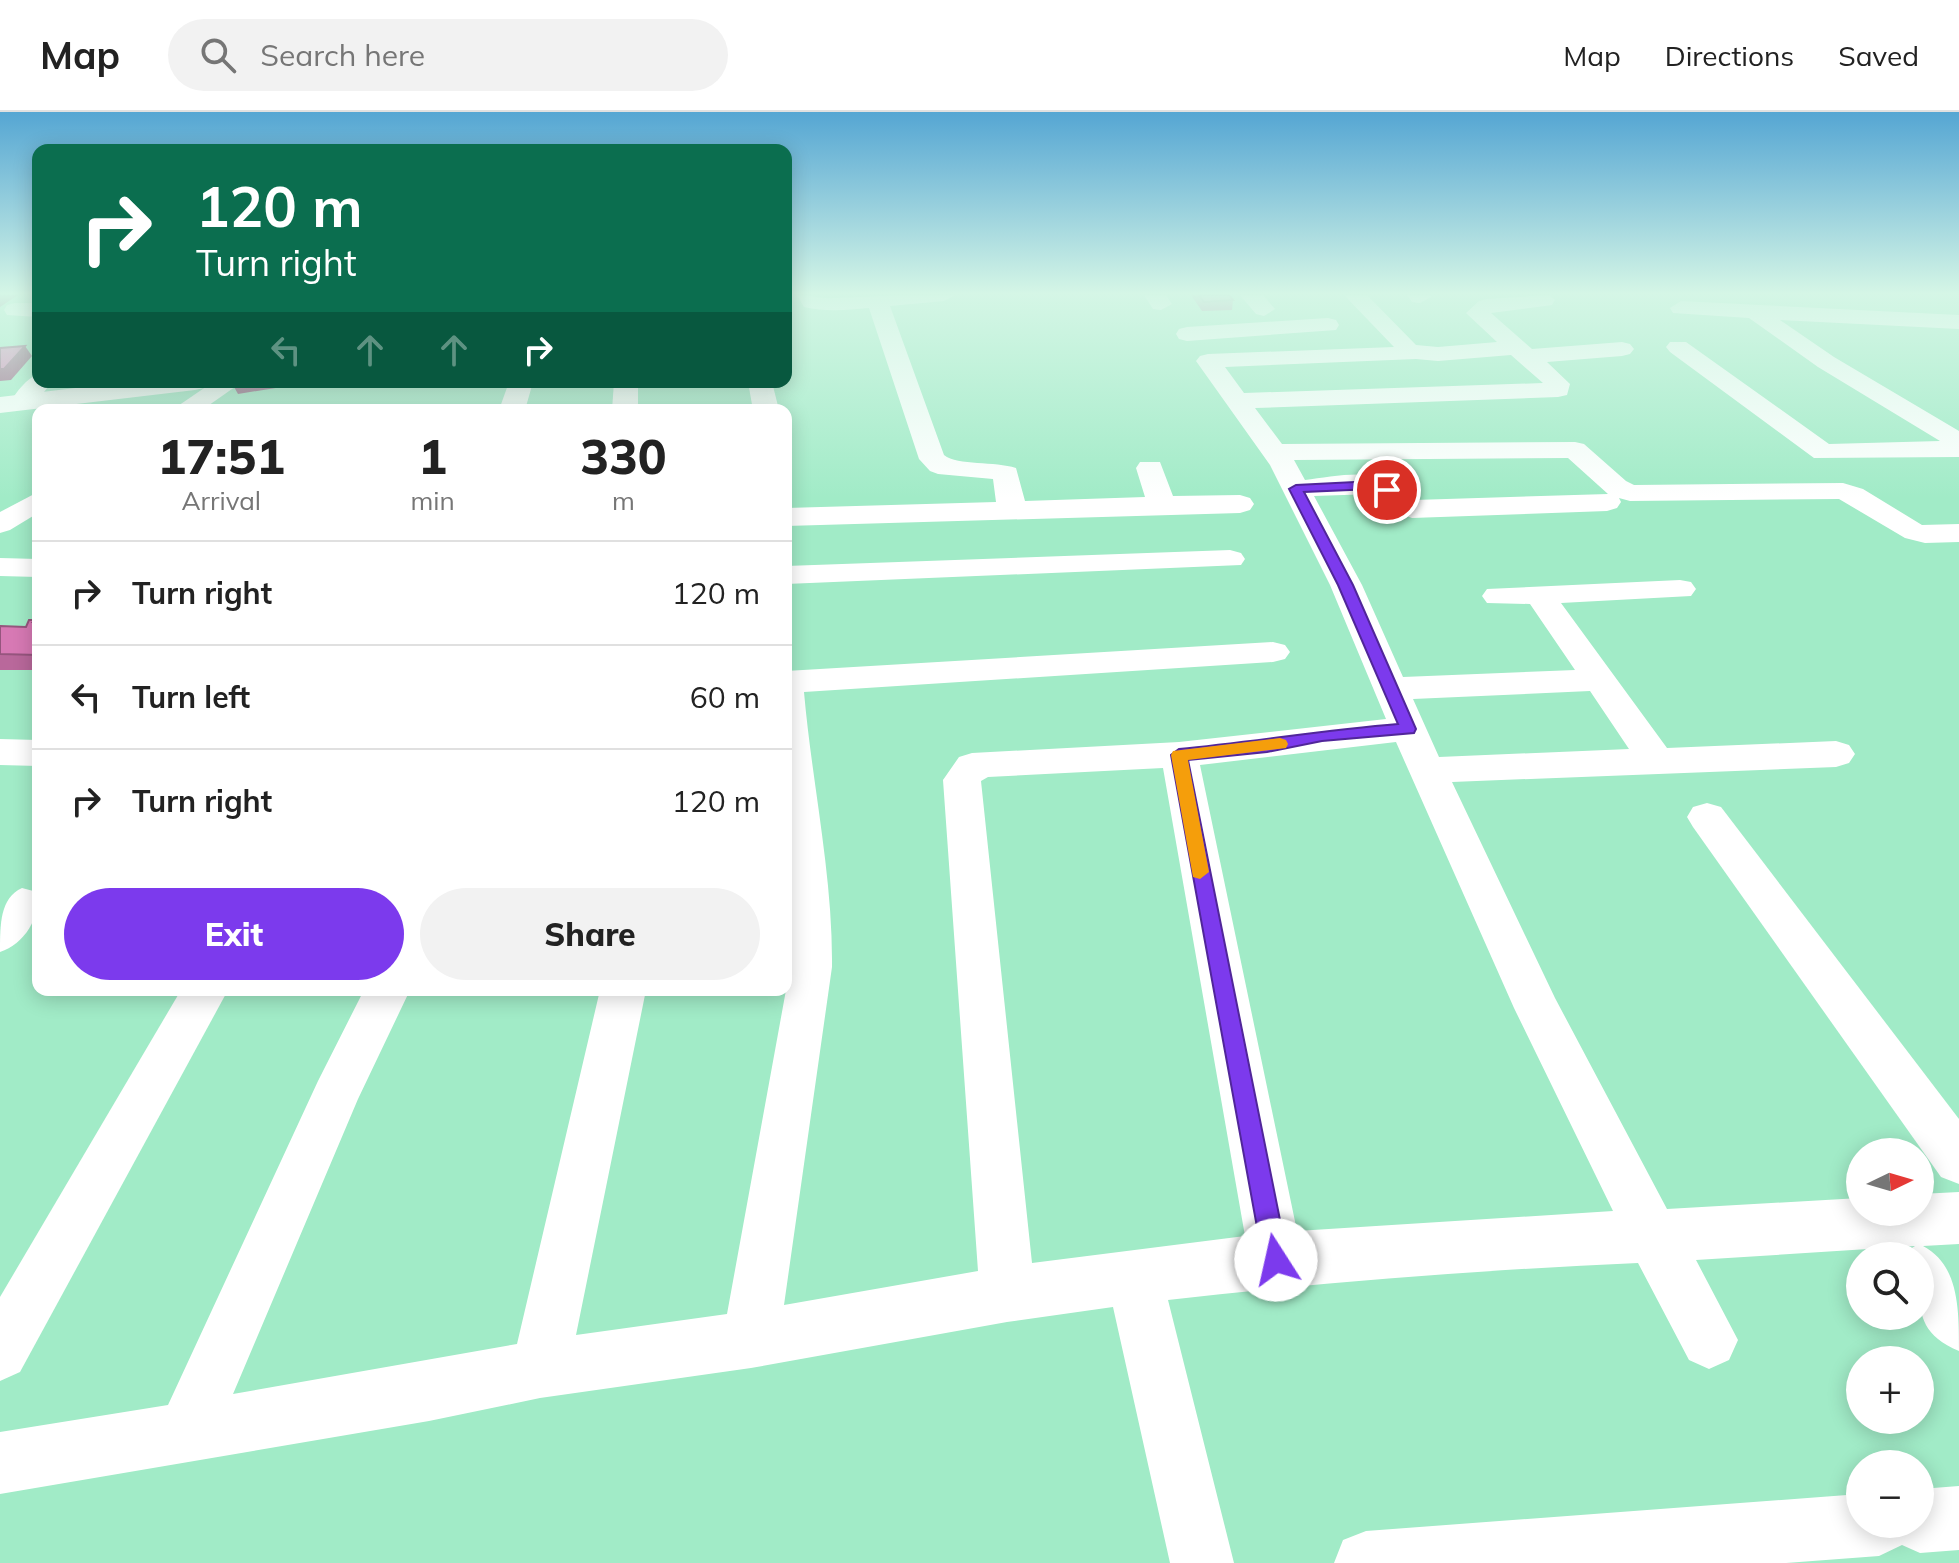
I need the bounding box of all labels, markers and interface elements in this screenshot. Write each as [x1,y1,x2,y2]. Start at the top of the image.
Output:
search box [168,19,728,91]
text: Map [40,31,120,79]
icon: search [196,33,240,77]
text: Search here [260,36,425,74]
text: Map [1563,38,1621,73]
text: Directions [1665,38,1794,73]
text: Saved [1838,38,1919,73]
text: 120 m [196,171,363,241]
icon: right [64,176,168,280]
text: Turn right [196,240,357,285]
icon: left [264,328,308,372]
icon: ahead [348,328,392,372]
icon: ahead [432,328,476,372]
icon: right [516,328,560,372]
text: 17:51 [157,426,285,486]
text: 1 [418,426,447,486]
text: 330 [580,426,667,486]
pin [1353,456,1421,524]
icon: arrive [1365,468,1409,512]
text: Arrival [181,484,261,517]
text: min [411,484,455,517]
text: m [612,484,635,517]
icon: right [64,571,108,615]
text: Turn right [132,574,272,612]
text: 120 m [672,574,760,612]
icon: left [64,675,108,719]
text: Turn left [132,678,250,716]
text: 60 m [690,678,760,716]
icon: right [64,779,108,823]
text: Turn right [132,782,272,820]
text: 120 m [672,782,760,820]
button: Exit [64,888,404,980]
button: Share [420,888,760,980]
north arrow [1846,1138,1934,1226]
map controls [1846,1138,1934,1538]
position arrow [1234,1218,1318,1302]
button: search [1846,1242,1934,1330]
button: + [1846,1346,1934,1434]
button: − [1846,1450,1934,1538]

